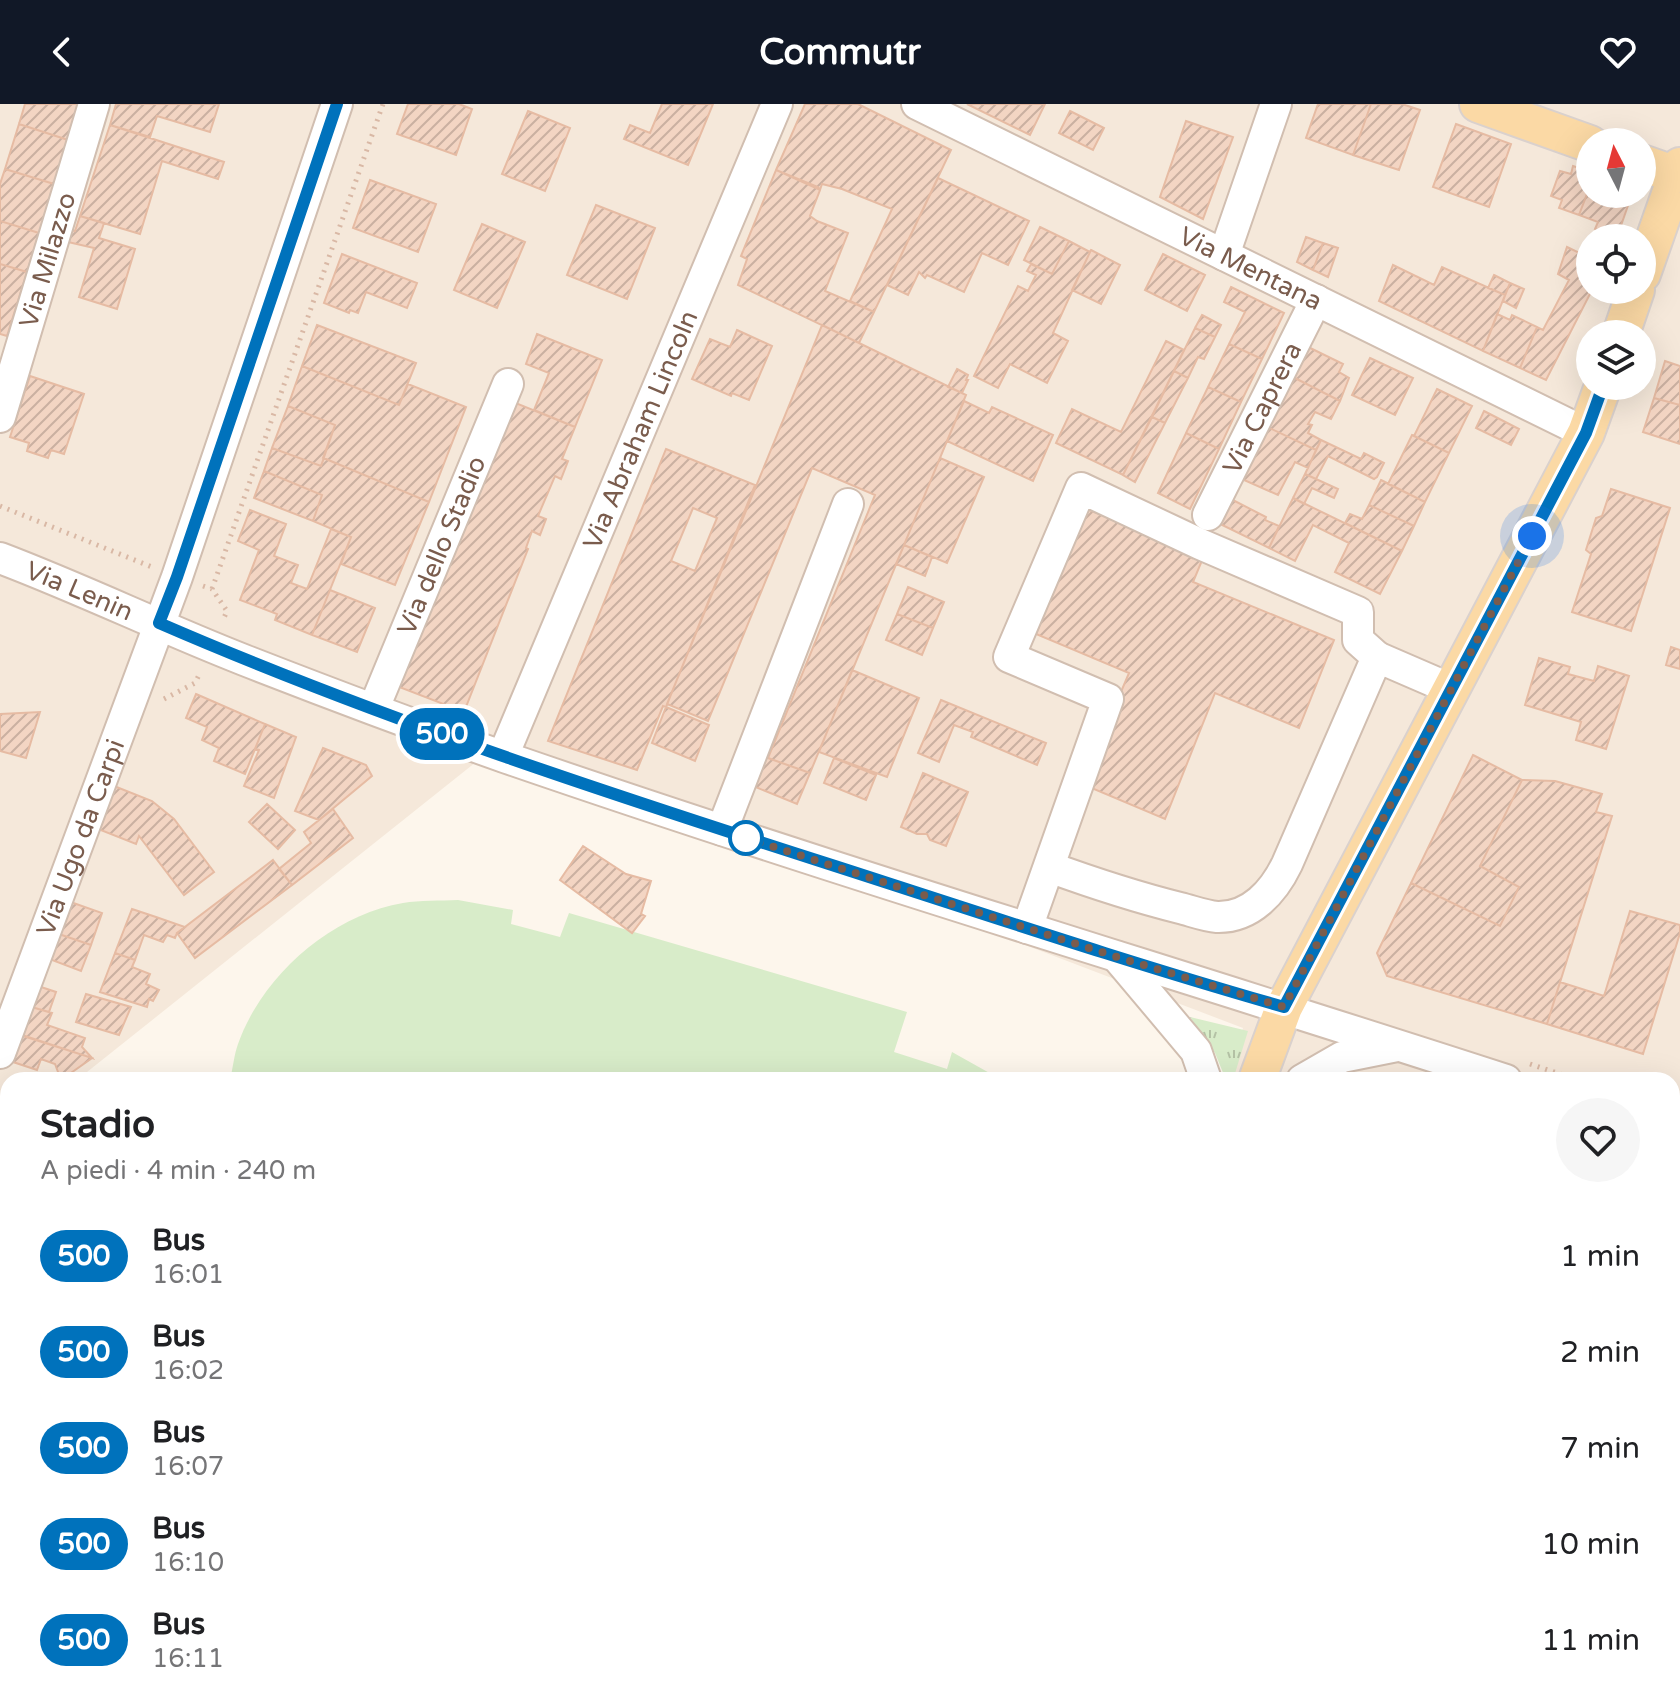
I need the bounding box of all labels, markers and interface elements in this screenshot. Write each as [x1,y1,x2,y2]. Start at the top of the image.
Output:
icon: back [40,30,84,74]
icon: heart [1596,30,1640,74]
text: Commutr [759,31,921,74]
north arrow [1576,128,1656,208]
map controls [1576,128,1656,400]
street label: Via Milazzo [12,189,82,331]
street label: Via Mentana [1174,220,1328,316]
button: locate [1576,224,1656,304]
street label: Via Abraham Lincoln [576,306,704,554]
button: layers [1576,320,1656,400]
street label: Via Caprera [1216,337,1308,479]
street label: Via dello Stadio [390,451,492,640]
your location [1512,516,1552,556]
street label: Via Lenin [21,554,138,627]
line badge: 500 [396,708,488,760]
text: 500 [416,717,468,751]
street label: Via Ugo da Carpi [30,735,131,940]
unlabelled marker [729,821,763,855]
button: heart [1556,1098,1640,1182]
text: Stadio [40,1102,155,1148]
text: A piedi · 4 min · 240 m [40,1155,316,1186]
text: Bus [152,1222,205,1259]
text: 1 min [1560,1238,1640,1275]
text: 500 [58,1239,110,1273]
text: 16:01 [152,1259,224,1290]
text: Bus [152,1318,205,1355]
text: 2 min [1560,1334,1640,1371]
text: 500 [58,1335,110,1369]
text: 16:02 [152,1355,224,1386]
text: Bus [152,1414,205,1451]
text: 7 min [1560,1430,1640,1467]
text: 500 [58,1431,110,1465]
text: 16:07 [152,1451,224,1482]
text: Bus [152,1510,205,1547]
text: 10 min [1541,1526,1640,1563]
text: 500 [58,1527,110,1561]
text: 16:10 [152,1547,224,1578]
text: Bus [152,1606,205,1643]
text: 11 min [1541,1622,1640,1659]
text: 500 [58,1623,110,1657]
text: 16:11 [152,1643,224,1674]

